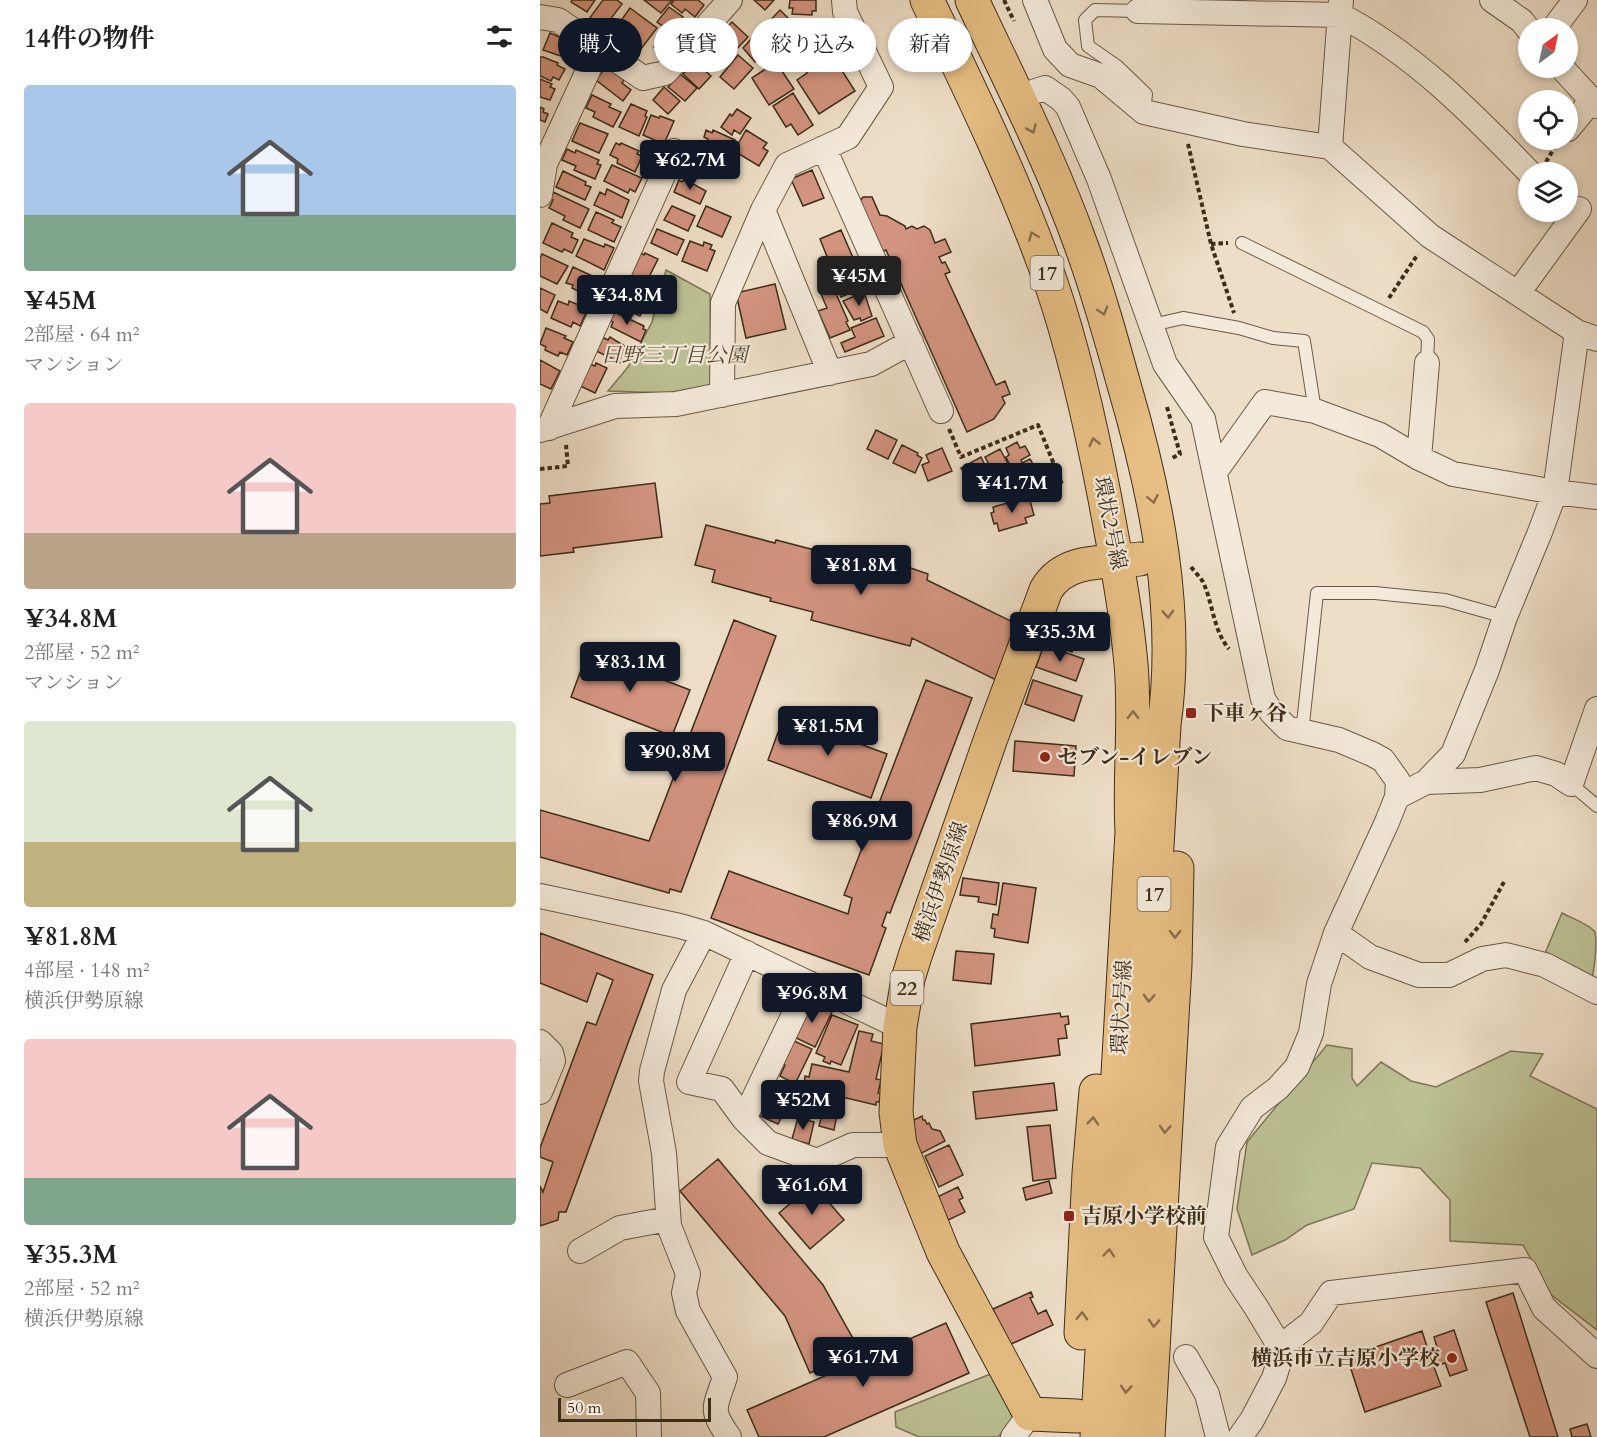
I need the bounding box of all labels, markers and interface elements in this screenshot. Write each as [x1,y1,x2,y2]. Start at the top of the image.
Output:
chip: 購入 [558,18,642,72]
chip: 賃貸 [654,18,738,72]
chip: 絞り込み [750,18,876,72]
chip: 新着 [888,18,972,72]
north arrow [1518,18,1578,78]
map controls [1518,18,1578,222]
icon: filters [483,20,516,53]
text: 14件の物件 [24,21,155,56]
button: locate [1518,90,1578,150]
one-way arrow [1025,123,1037,134]
icon: home [216,124,324,232]
pin: ¥62.7M [641,140,739,191]
text: ¥62.7M [654,146,726,173]
button: layers [1518,162,1578,222]
one-way arrow [1028,231,1040,242]
pin: ¥45M [823,256,895,307]
road number: 17 [1030,256,1064,290]
text: ¥45M [831,262,887,289]
pin: ¥34.8M [578,275,676,326]
text: ¥34.8M [591,281,663,308]
text: ¥45M [24,283,97,318]
one-way arrow [1096,305,1108,316]
text: 2部屋 · 64 m² [24,321,140,348]
park label: 日野三丁目公園 [601,341,750,370]
text: マンション [24,351,123,378]
one-way arrow [1088,438,1101,448]
icon: home [216,442,324,550]
pin: ¥41.7M [963,463,1061,514]
text: ¥41.7M [976,469,1048,496]
street label: 環状2号線 [1087,474,1133,572]
one-way arrow [1146,494,1159,504]
pin: ¥81.8M [812,545,910,596]
text: ¥81.8M [825,551,897,578]
text: ¥34.8M [24,601,117,636]
one-way arrow [1162,610,1175,619]
pin: ¥35.3M [1011,612,1109,663]
text: ¥35.3M [1024,618,1096,645]
text: 2部屋 · 52 m² [24,639,140,666]
pin: ¥83.1M [581,642,679,693]
text: ¥83.1M [594,648,666,675]
text: マンション [24,669,123,696]
place label: 下車ヶ谷 [1203,699,1287,728]
pin: ¥81.5M [779,706,877,757]
marker: 下車ヶ谷 [1184,706,1198,720]
one-way arrow [1127,711,1140,720]
text: ¥81.5M [792,712,864,739]
pin: ¥90.8M [626,732,724,783]
text: ¥90.8M [639,738,711,765]
place label: セブン-イレブン [1057,743,1212,772]
marker: セブン-イレブン [1038,750,1052,764]
icon: home [216,760,324,868]
pin: ¥86.9M [813,801,911,852]
text: ¥86.9M [826,807,898,834]
street label: 横浜伊勢原線 [907,818,975,946]
road number: 17 [1138,877,1170,911]
text: ¥81.8M [24,919,117,954]
one-way arrow [1169,929,1182,938]
text: 4部屋 · 148 m² [24,957,150,984]
street label: 環状2号線 [1105,959,1139,1055]
road number: 22 [890,971,924,1005]
pin: ¥96.8M [763,973,861,1024]
text: ¥96.8M [776,979,848,1006]
text: 横浜伊勢原線 [24,987,144,1014]
one-way arrow [1142,993,1155,1002]
icon: home [216,1078,324,1186]
pin: ¥52M [767,1080,839,1131]
text: ¥52M [775,1086,831,1113]
one-way arrow [1086,1117,1099,1126]
one-way arrow [1159,1124,1172,1133]
pin: ¥61.6M [763,1165,861,1216]
text: ¥61.6M [776,1171,848,1198]
place label: 吉原小学校前 [1081,1202,1207,1231]
marker: 吉原小学校前 [1062,1209,1076,1223]
text: ¥35.3M [24,1237,117,1272]
one-way arrow [1102,1248,1115,1257]
text: 2部屋 · 52 m² [24,1275,140,1302]
text: 横浜伊勢原線 [24,1305,144,1332]
one-way arrow [1075,1311,1088,1320]
one-way arrow [1148,1319,1161,1328]
pin: ¥61.7M [814,1337,912,1388]
text: ¥61.7M [827,1343,899,1370]
place label: 横浜市立吉原小学校 [1251,1344,1440,1373]
marker: 横浜市立吉原小学校 [1445,1351,1459,1365]
one-way arrow [1120,1385,1133,1394]
scale bar [558,1395,711,1422]
text: 50 m [567,1397,601,1419]

